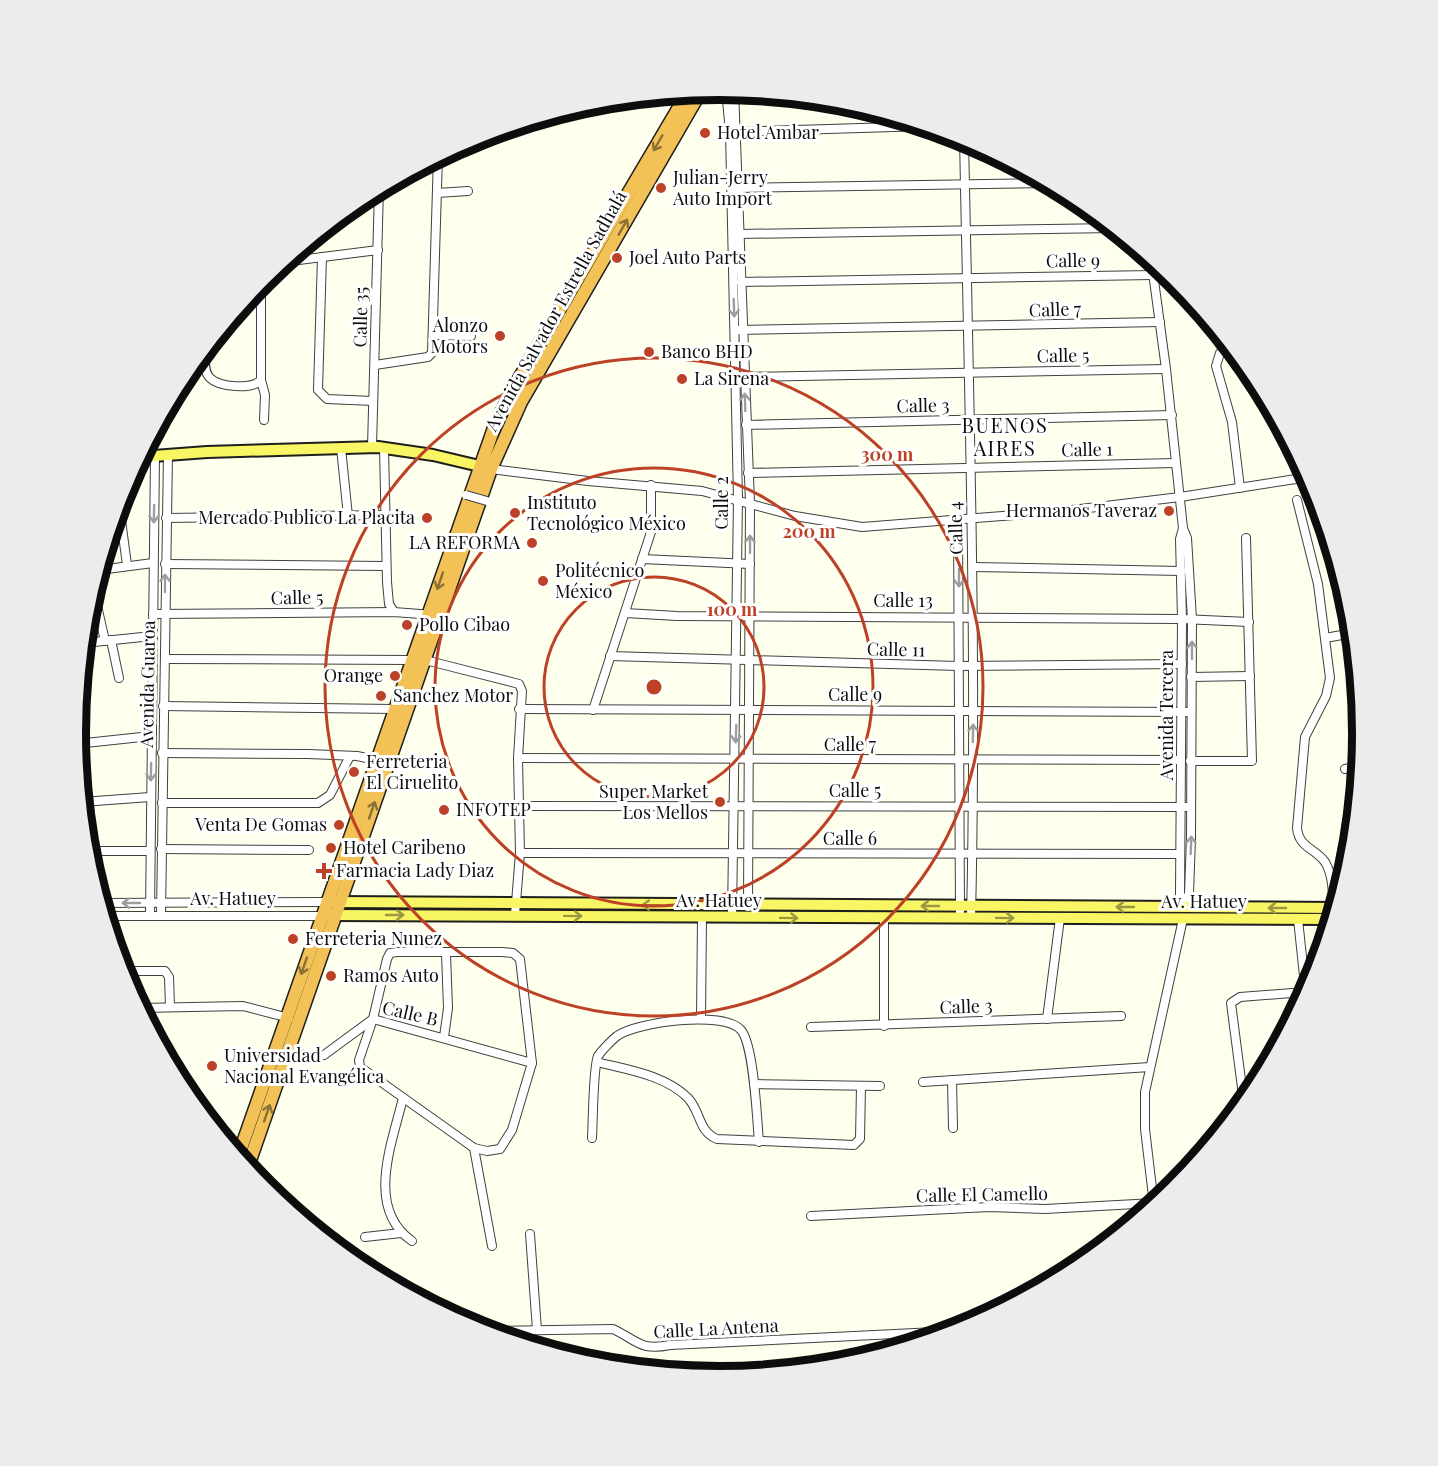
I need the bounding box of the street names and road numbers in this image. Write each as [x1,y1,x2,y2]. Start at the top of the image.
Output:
street label: Avenida Salvador Estrella Sadhalá [478,186,631,436]
street label: Calle 9 [1046,248,1100,272]
street label: Calle 35 [347,286,373,348]
street label: Calle 7 [1028,296,1082,322]
street label: Calle 5 [1037,343,1089,367]
street label: Calle 3 [896,393,950,417]
street label: Calle 1 [1061,437,1113,461]
street label: Calle 2 [709,476,733,530]
street label: Calle 4 [942,501,968,555]
street label: Calle 5 [271,585,323,609]
street label: Calle 13 [873,588,933,612]
street label: Avenida Guaroa [134,620,160,749]
street label: Calle 11 [867,636,926,662]
street label: Avenida Tercera [1154,650,1178,781]
street label: Calle 9 [828,682,882,706]
street label: Calle 7 [824,732,877,756]
street label: Calle 5 [829,778,881,802]
street label: Calle 6 [823,826,877,850]
street label: Av. Hatuey [189,886,276,910]
street label: Av. Hatuey [675,888,762,912]
street label: Av. Hatuey [1160,889,1247,913]
street label: Calle 3 [939,993,993,1019]
street label: Calle B [380,995,440,1031]
street label: Calle El Camello [916,1181,1048,1207]
street label: Calle La Antena [653,1313,779,1343]

